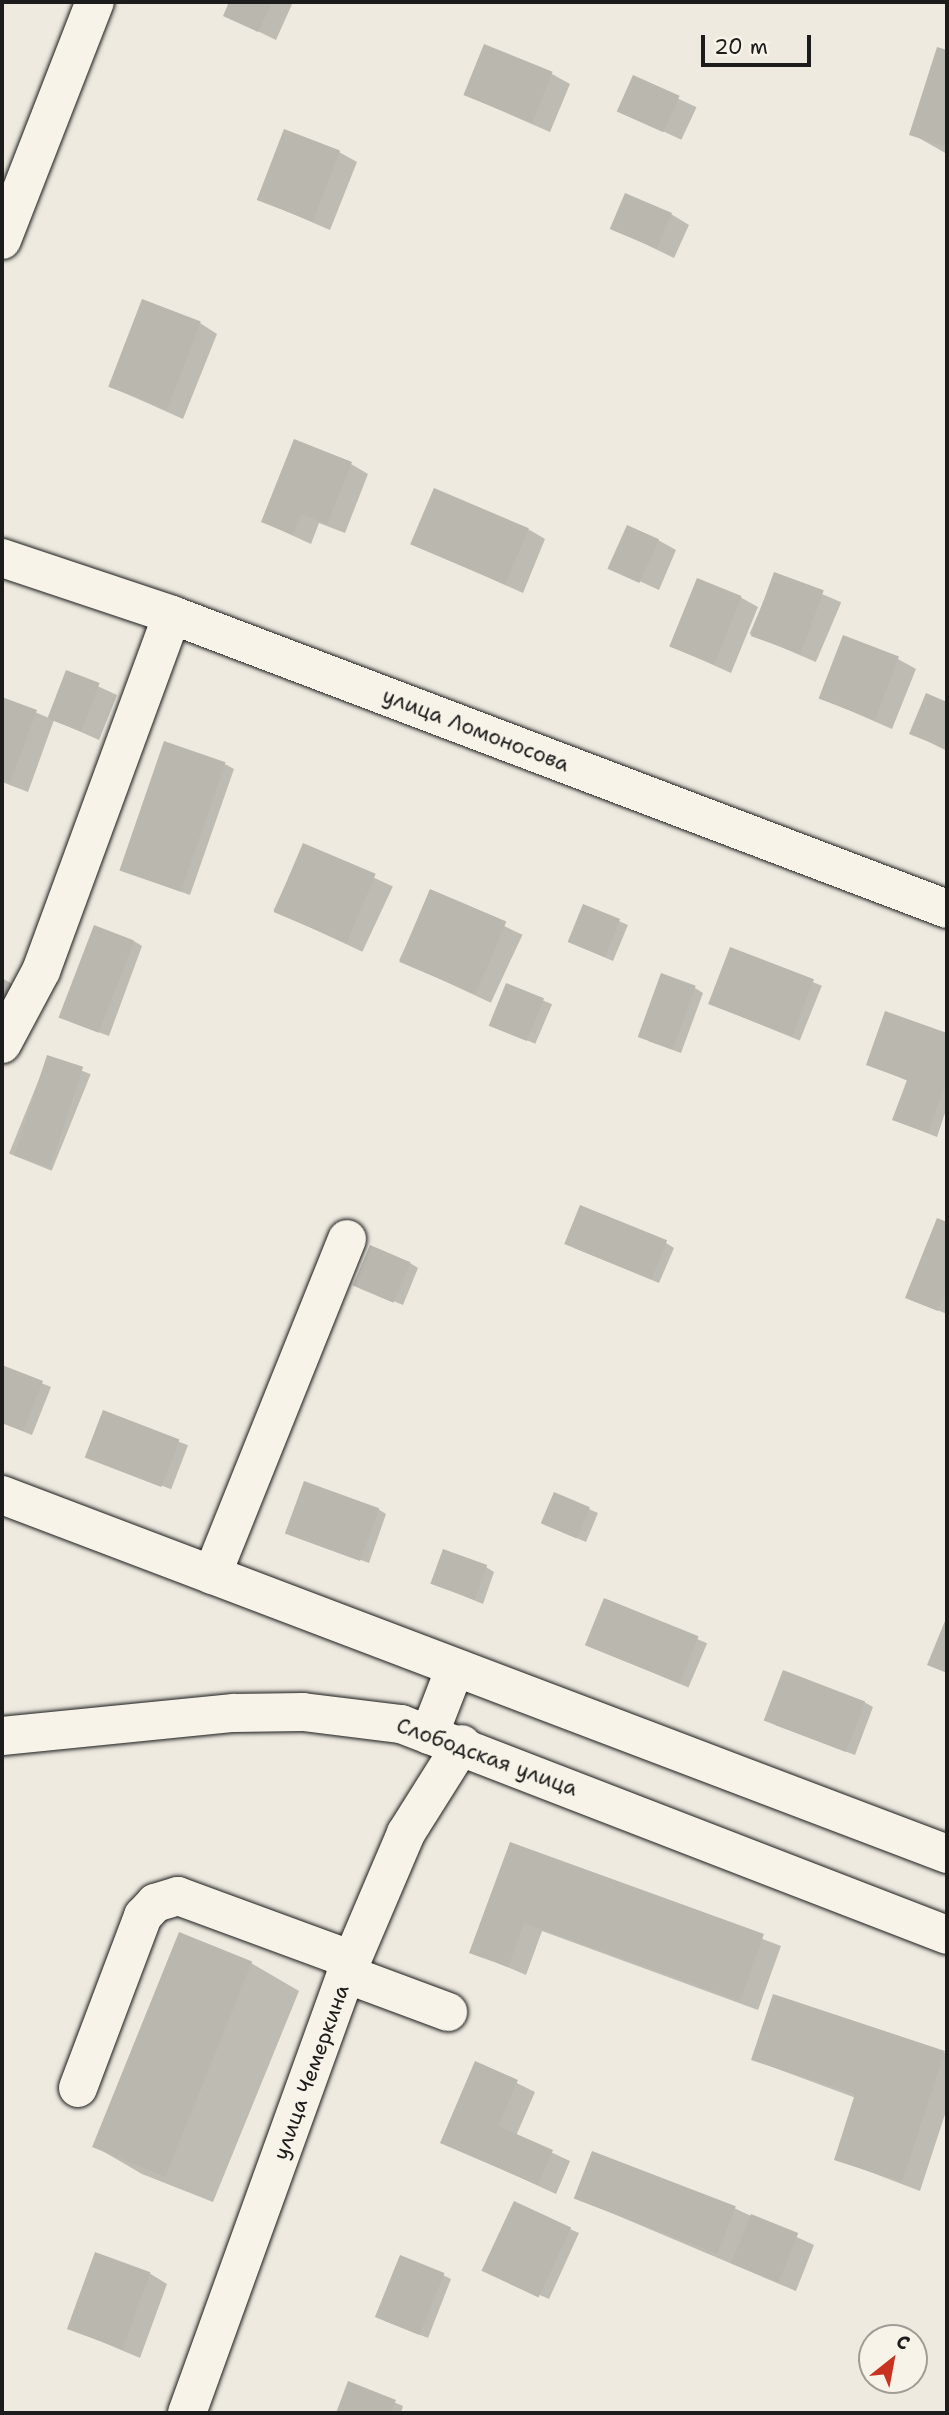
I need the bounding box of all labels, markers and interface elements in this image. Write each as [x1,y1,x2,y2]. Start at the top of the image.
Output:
scale bar [704,21,814,65]
text: 20 m [714,33,768,61]
street label: улица Ломоносова [379,683,573,777]
street label: Слободская улица [393,1713,581,1801]
street label: улица Чемеркина [268,1981,354,2163]
north arrow [858,2324,928,2394]
text: С [892,2329,914,2356]

